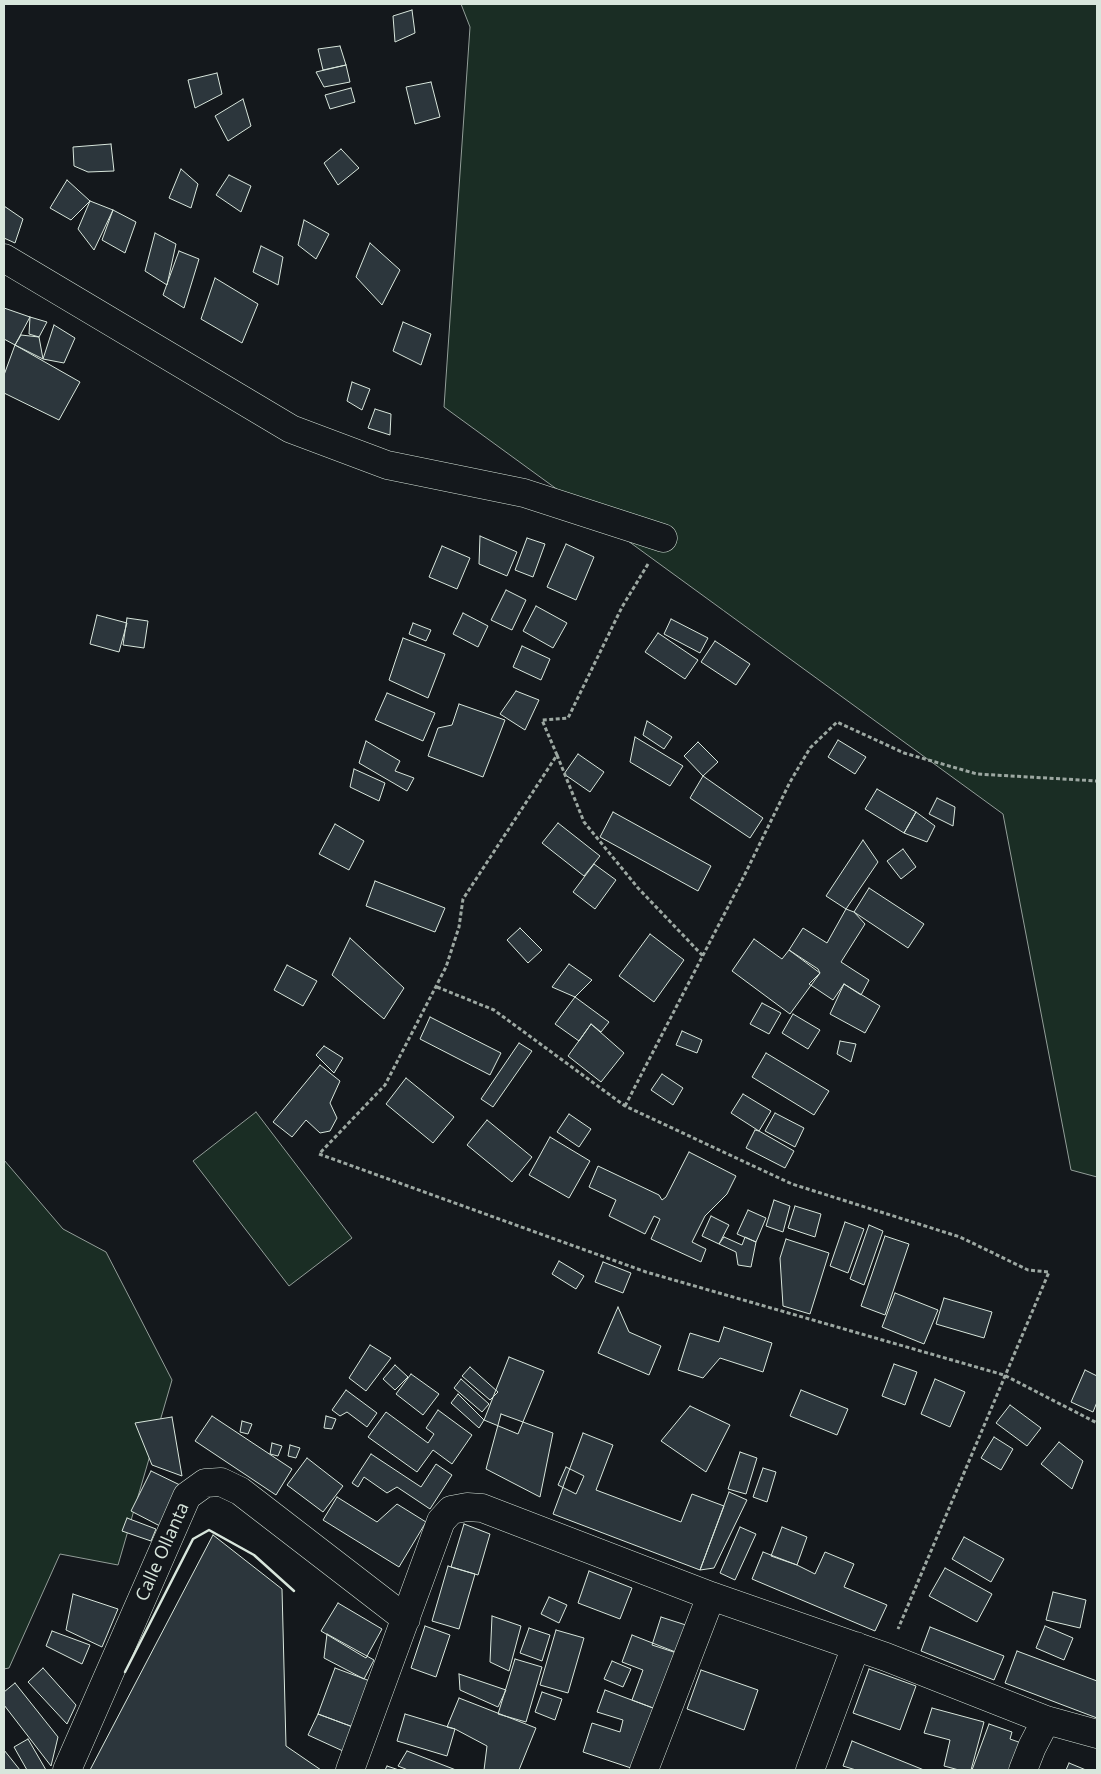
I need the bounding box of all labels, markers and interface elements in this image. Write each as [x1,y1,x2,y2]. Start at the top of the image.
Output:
street label: Calle Ollanta [132,1499,194,1605]

